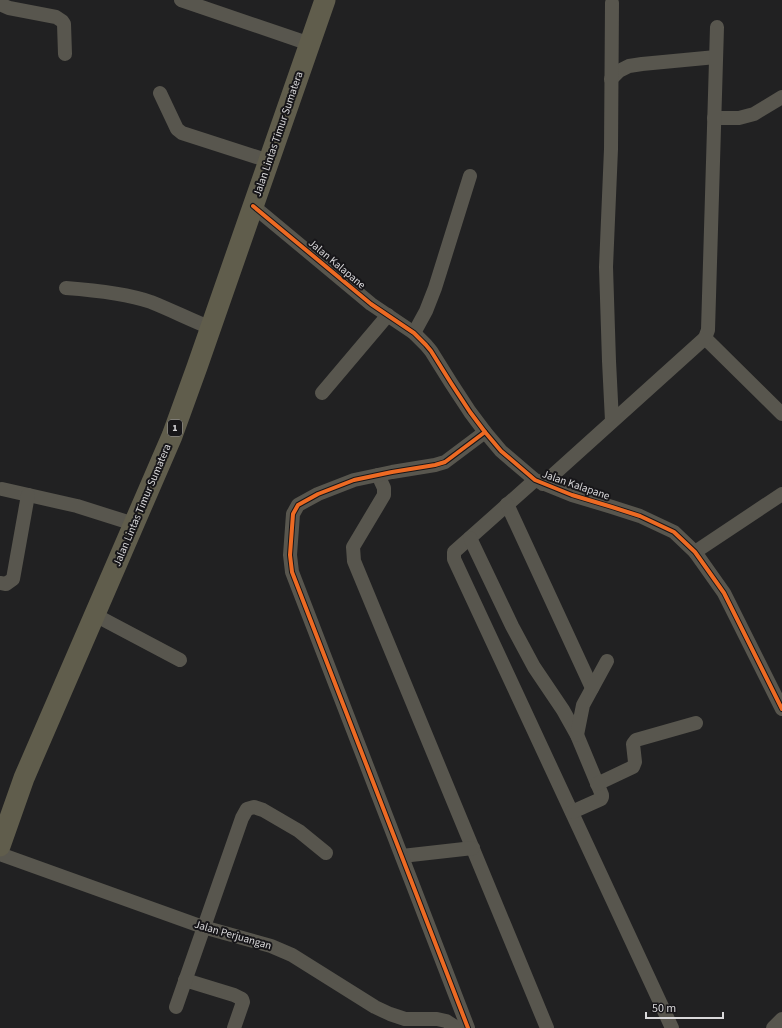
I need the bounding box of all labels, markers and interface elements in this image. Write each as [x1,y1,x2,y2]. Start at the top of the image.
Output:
street label: Jalan Lintas Timur Sumatera [249,69,307,199]
street label: Jalan Kalapane [305,236,369,293]
road number: 1 [168,420,182,436]
street label: Jalan Lintas Timur Sumatera [109,442,175,568]
street label: Jalan Kalapane [540,466,612,504]
street label: Jalan Perjuangan [193,917,273,953]
scale bar [646,994,723,1020]
text: 50 m [652,1000,676,1017]

